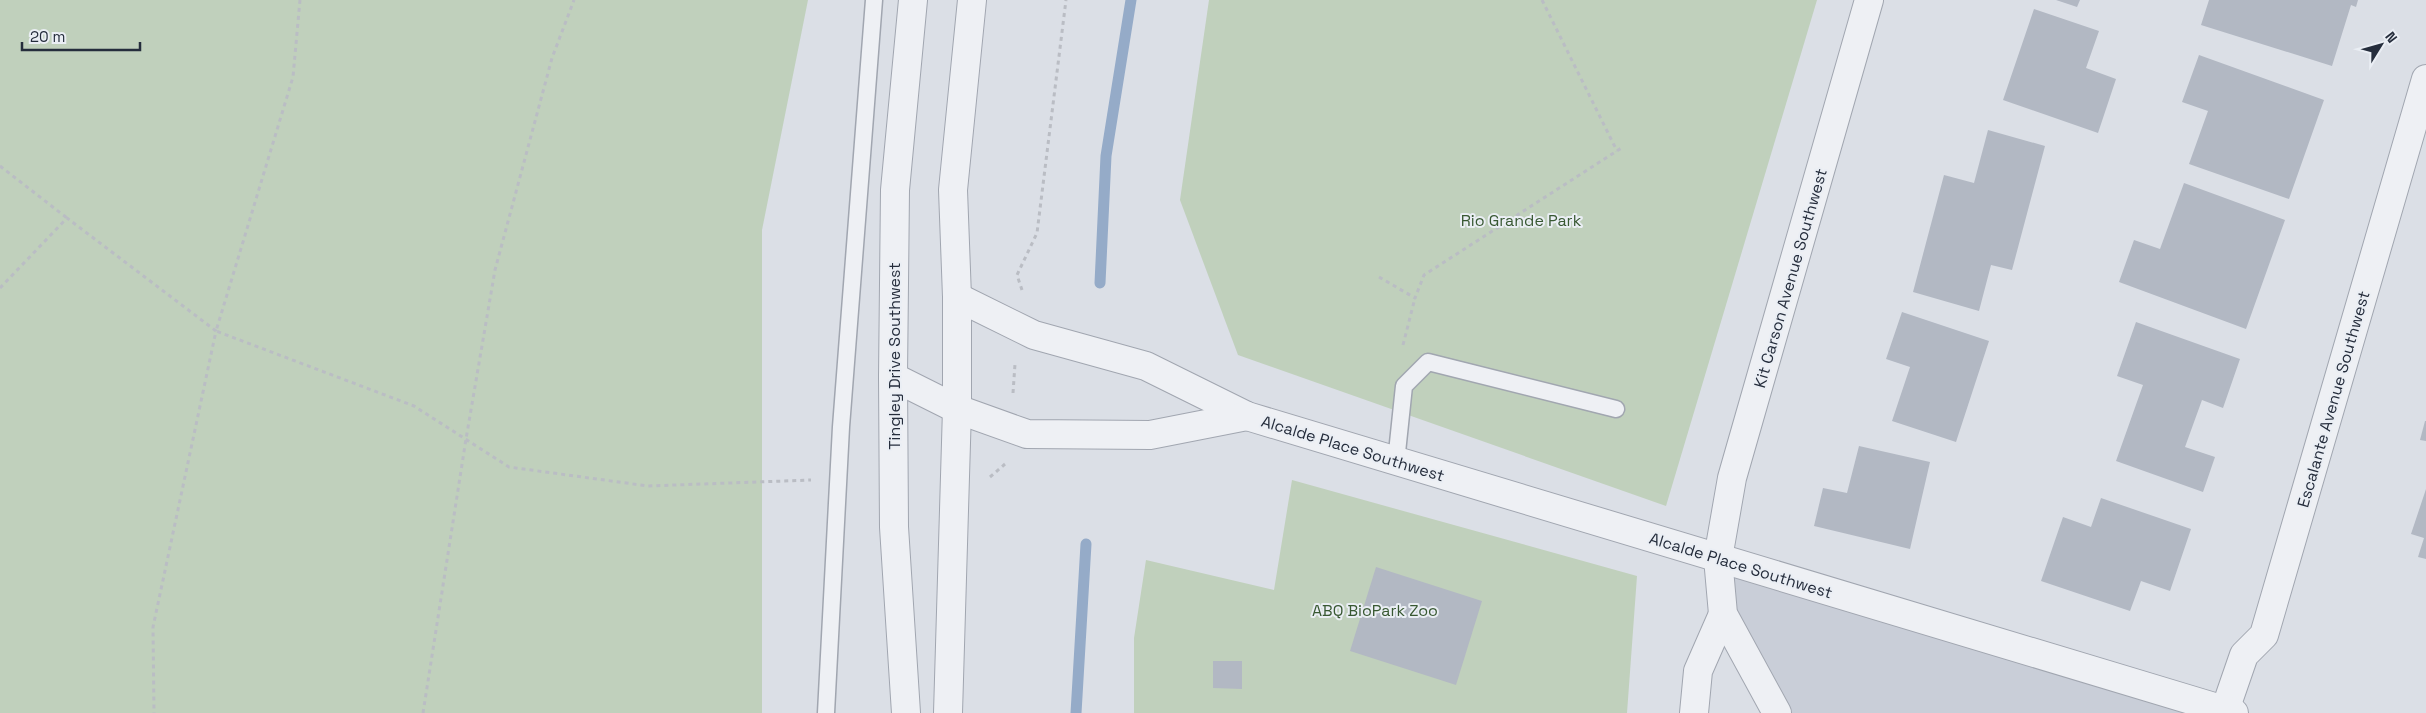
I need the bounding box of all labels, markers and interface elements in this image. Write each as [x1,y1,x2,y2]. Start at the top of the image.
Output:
scale bar [22,20,140,52]
north arrow [2356,20,2406,70]
text: 20 m [30,27,65,46]
text: N [2381,28,2401,46]
street label: Kit Carson Avenue Southwest [1749,166,1832,390]
park label: Rio Grande Park [1461,210,1582,231]
street label: Tingley Drive Southwest [884,262,905,450]
street label: Escalante Avenue Southwest [2292,288,2374,510]
street label: Alcalde Place Southwest [1259,411,1447,486]
street label: Alcalde Place Southwest [1647,528,1835,603]
park label: ABQ BioPark Zoo [1312,600,1438,621]

